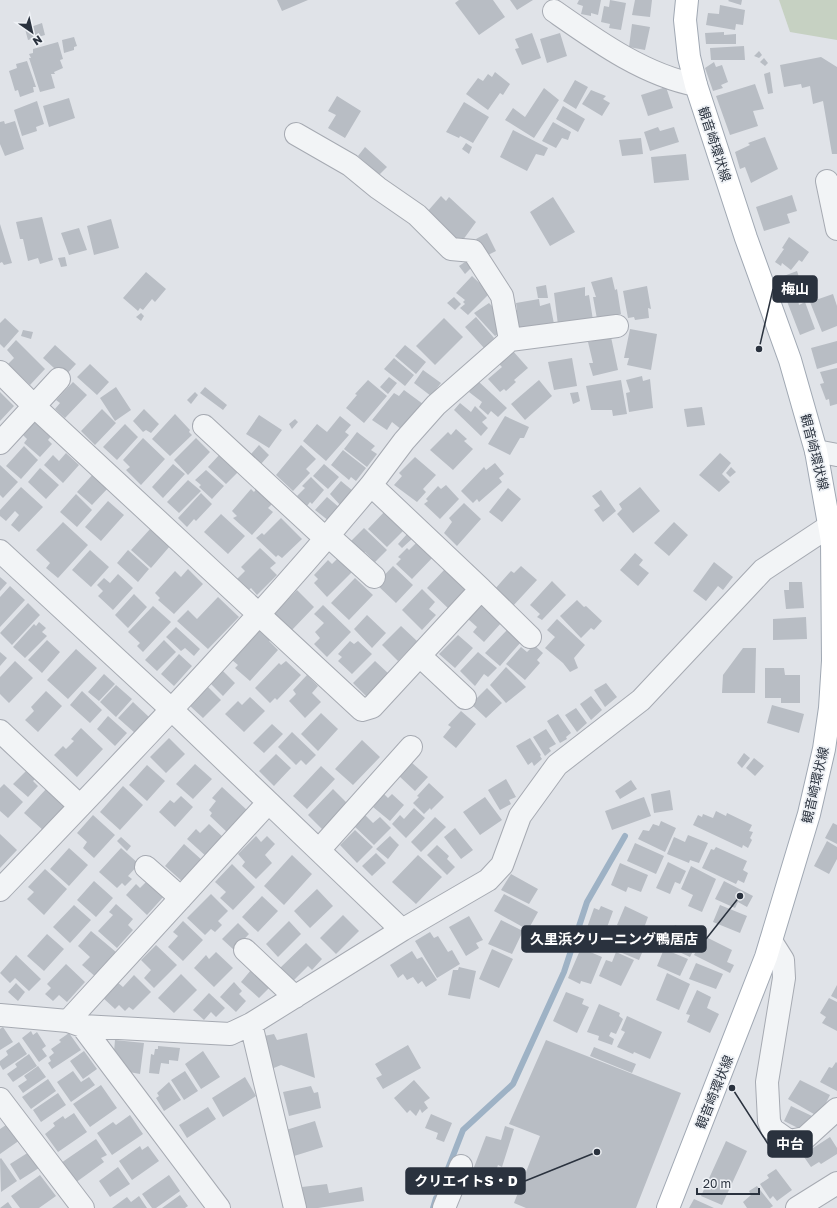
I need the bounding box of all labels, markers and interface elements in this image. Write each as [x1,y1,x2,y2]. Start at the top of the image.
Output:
north arrow [12,12,52,52]
text: N [31,33,45,48]
street label: 観音崎環状線 [695,104,735,184]
callout: 梅山 [773,276,817,302]
text: 梅山 [781,280,809,297]
street label: 観音崎環状線 [798,412,832,492]
street label: 観音崎環状線 [798,745,832,825]
callout: 久里浜クリーニング鴨居店 [522,926,706,952]
text: 久里浜クリーニング鴨居店 [530,930,698,947]
street label: 観音崎環状線 [692,1053,736,1131]
callout: 中台 [768,1131,812,1157]
text: 中台 [776,1135,804,1152]
callout: クリエイトS・D [406,1168,525,1194]
scale bar [697,1170,759,1196]
text: クリエイトS・D [414,1172,518,1189]
text: 20 m [703,1176,731,1191]

